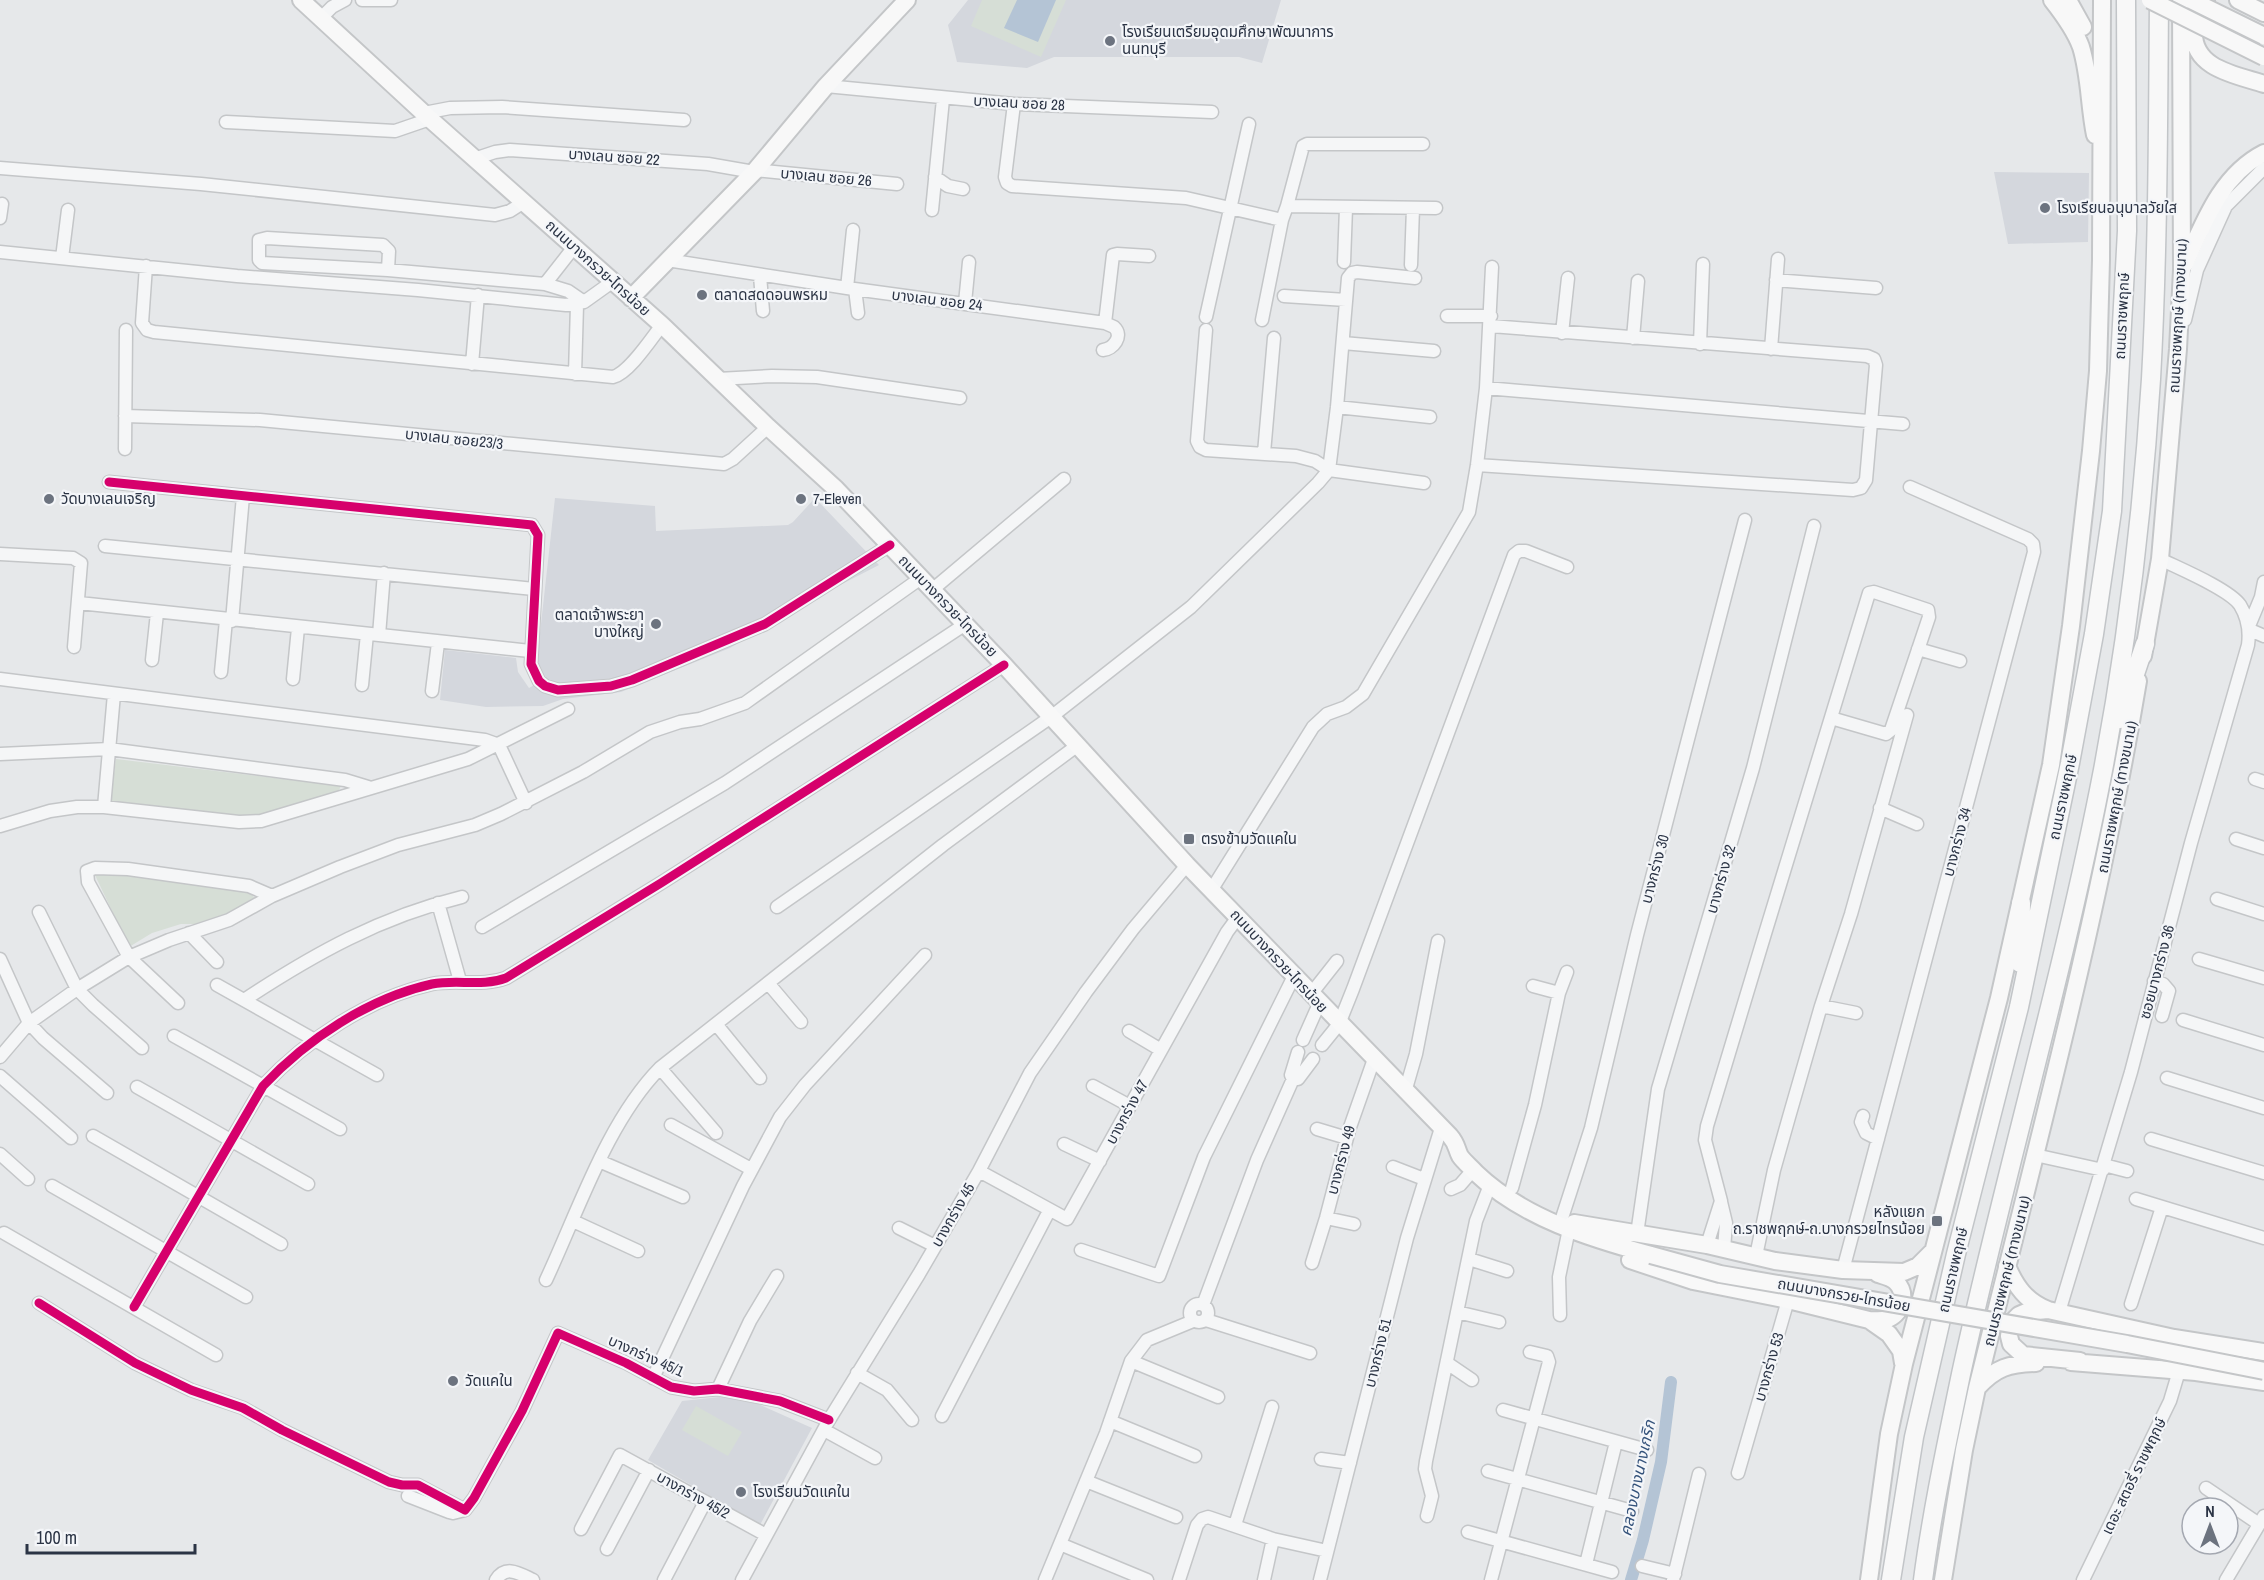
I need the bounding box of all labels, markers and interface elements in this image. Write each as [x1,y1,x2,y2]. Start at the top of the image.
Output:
place label: โรงเรียนเตรียมอุดมศึกษาพัฒนาการ นนทบุรี [1122,21,1334,59]
marker: โรงเรียนเตรียมอุดมศึกษาพัฒนาการ นนทบุรี [1103,34,1117,48]
street label: บางเลน ซอย 28 [973,90,1065,115]
street label: บางเลน ซอย 22 [568,143,661,170]
street label: บางเลน ซอย 26 [779,162,873,191]
place label: โรงเรียนอนุบาลวัยใส [2057,197,2178,218]
marker: โรงเรียนอนุบาลวัยใส [2038,201,2052,215]
street label: ถนนบางกรวย-ไทรน้อย [541,215,656,321]
street label: ถนนราชพฤกษ์ (ทางขนาน) [2163,238,2192,394]
street label: ถนนราชพฤกษ์ [2109,272,2134,360]
street label: บางเลน ซอย 24 [890,283,984,316]
place label: ตลาดสดดอนพรหม [714,284,828,305]
marker: ตลาดสดดอนพรหม [695,288,709,302]
street label: บางเลน ซอย23/3 [404,423,504,454]
place label: วัดบางเลนเจริญ [61,488,156,509]
place label: 7-Eleven [813,488,862,509]
marker: วัดบางเลนเจริญ [42,492,56,506]
marker: 7-Eleven [794,492,808,506]
street label: ถนนบางกรวย-ไทรน้อย [894,550,1003,662]
place label: ตลาดเจ้าพระยา บางใหญ่ [555,604,644,642]
marker: ตลาดเจ้าพระยา บางใหญ่ [649,617,663,631]
street label: ถนนราชพฤกษ์ (ทางขนาน) [2091,719,2142,875]
street label: ถนนราชพฤกษ์ [2043,752,2082,842]
street label: บางกร่าง 34 [1937,805,1976,879]
place label: ตรงข้ามวัดแคใน [1201,828,1297,849]
marker: ตรงข้ามวัดแคใน [1182,832,1196,846]
street label: บางกร่าง 30 [1635,832,1674,906]
street label: บางกร่าง 32 [1701,842,1740,916]
street label: ถนนบางกรวย-ไทรน้อย [1226,904,1333,1017]
street label: ซอยบางกร่าง 36 [2134,922,2179,1021]
street label: บางกร่าง 47 [1100,1076,1153,1148]
street label: บางกร่าง 49 [1321,1123,1360,1197]
street label: บางกร่าง 45 [926,1179,979,1251]
street label: ถนนราชพฤกษ์ (ทางขนาน) [1978,1193,2035,1348]
place label: หลังแยก ถ.ราชพฤกษ์-ถ.บางกรวยไทรน้อย [1733,1201,1925,1239]
marker: หลังแยก ถ.ราชพฤกษ์-ถ.บางกรวยไทรน้อย [1930,1214,1944,1228]
street label: ถนนราชพฤกษ์ [1932,1225,1973,1315]
street label: ถนนบางกรวย-ไทรน้อย [1776,1272,1912,1317]
street label: บางกร่าง 51 [1359,1316,1396,1390]
street label: บางกร่าง 45/1 [605,1329,688,1382]
street label: บางกร่าง 53 [1749,1330,1788,1404]
place label: วัดแคใน [465,1370,513,1391]
marker: วัดแคใน [446,1374,460,1388]
street label: เดอะ สตอรี่ ราชพฤกษ์ [2096,1413,2171,1538]
water label: คลองบางนางเกริก [1614,1417,1660,1538]
street label: บางกร่าง 45/2 [653,1466,734,1523]
place label: โรงเรียนวัดแคใน [753,1481,850,1502]
marker: โรงเรียนวัดแคใน [734,1485,748,1499]
north arrow [2180,1496,2240,1556]
text: N [2205,1500,2215,1522]
scale bar [27,1517,195,1555]
text: 100 m [36,1525,77,1550]

